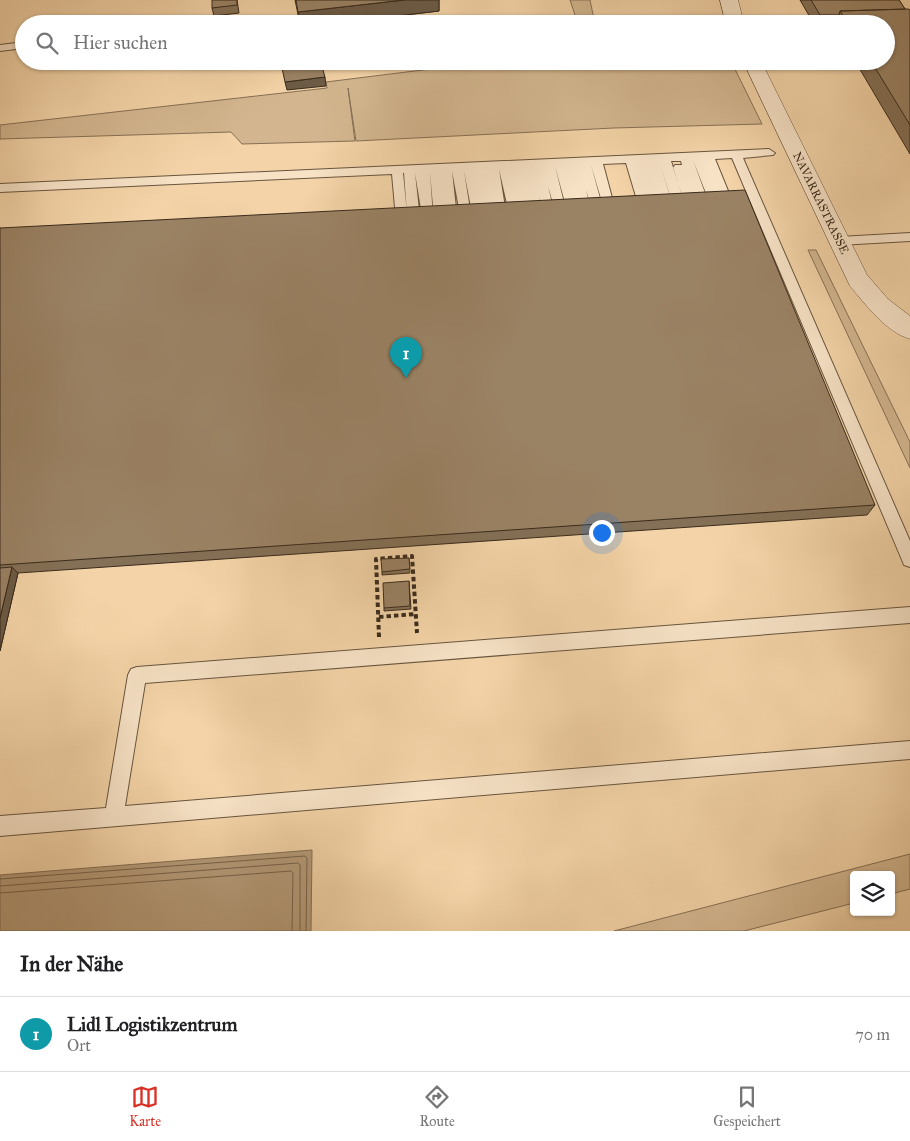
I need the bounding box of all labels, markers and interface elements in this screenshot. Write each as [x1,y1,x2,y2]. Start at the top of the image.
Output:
search box [15,15,895,70]
icon: search [33,29,61,57]
text: Hier suchen [73,31,167,54]
street label: NAVARRASTRASSE [790,150,852,257]
pin: 1 [390,337,422,378]
your location [589,520,615,546]
map controls [850,871,895,916]
button: layers [850,871,895,916]
text: In der Nähe [20,951,123,977]
text: Lidl Logistikzentrum [67,1013,237,1036]
text: 1 [33,1025,39,1044]
text: 70 m [855,1025,890,1044]
text: Ort [67,1036,91,1055]
tab: Karte [129,1083,161,1130]
tab: Route [420,1083,455,1130]
tab: Gespeichert [713,1083,781,1130]

